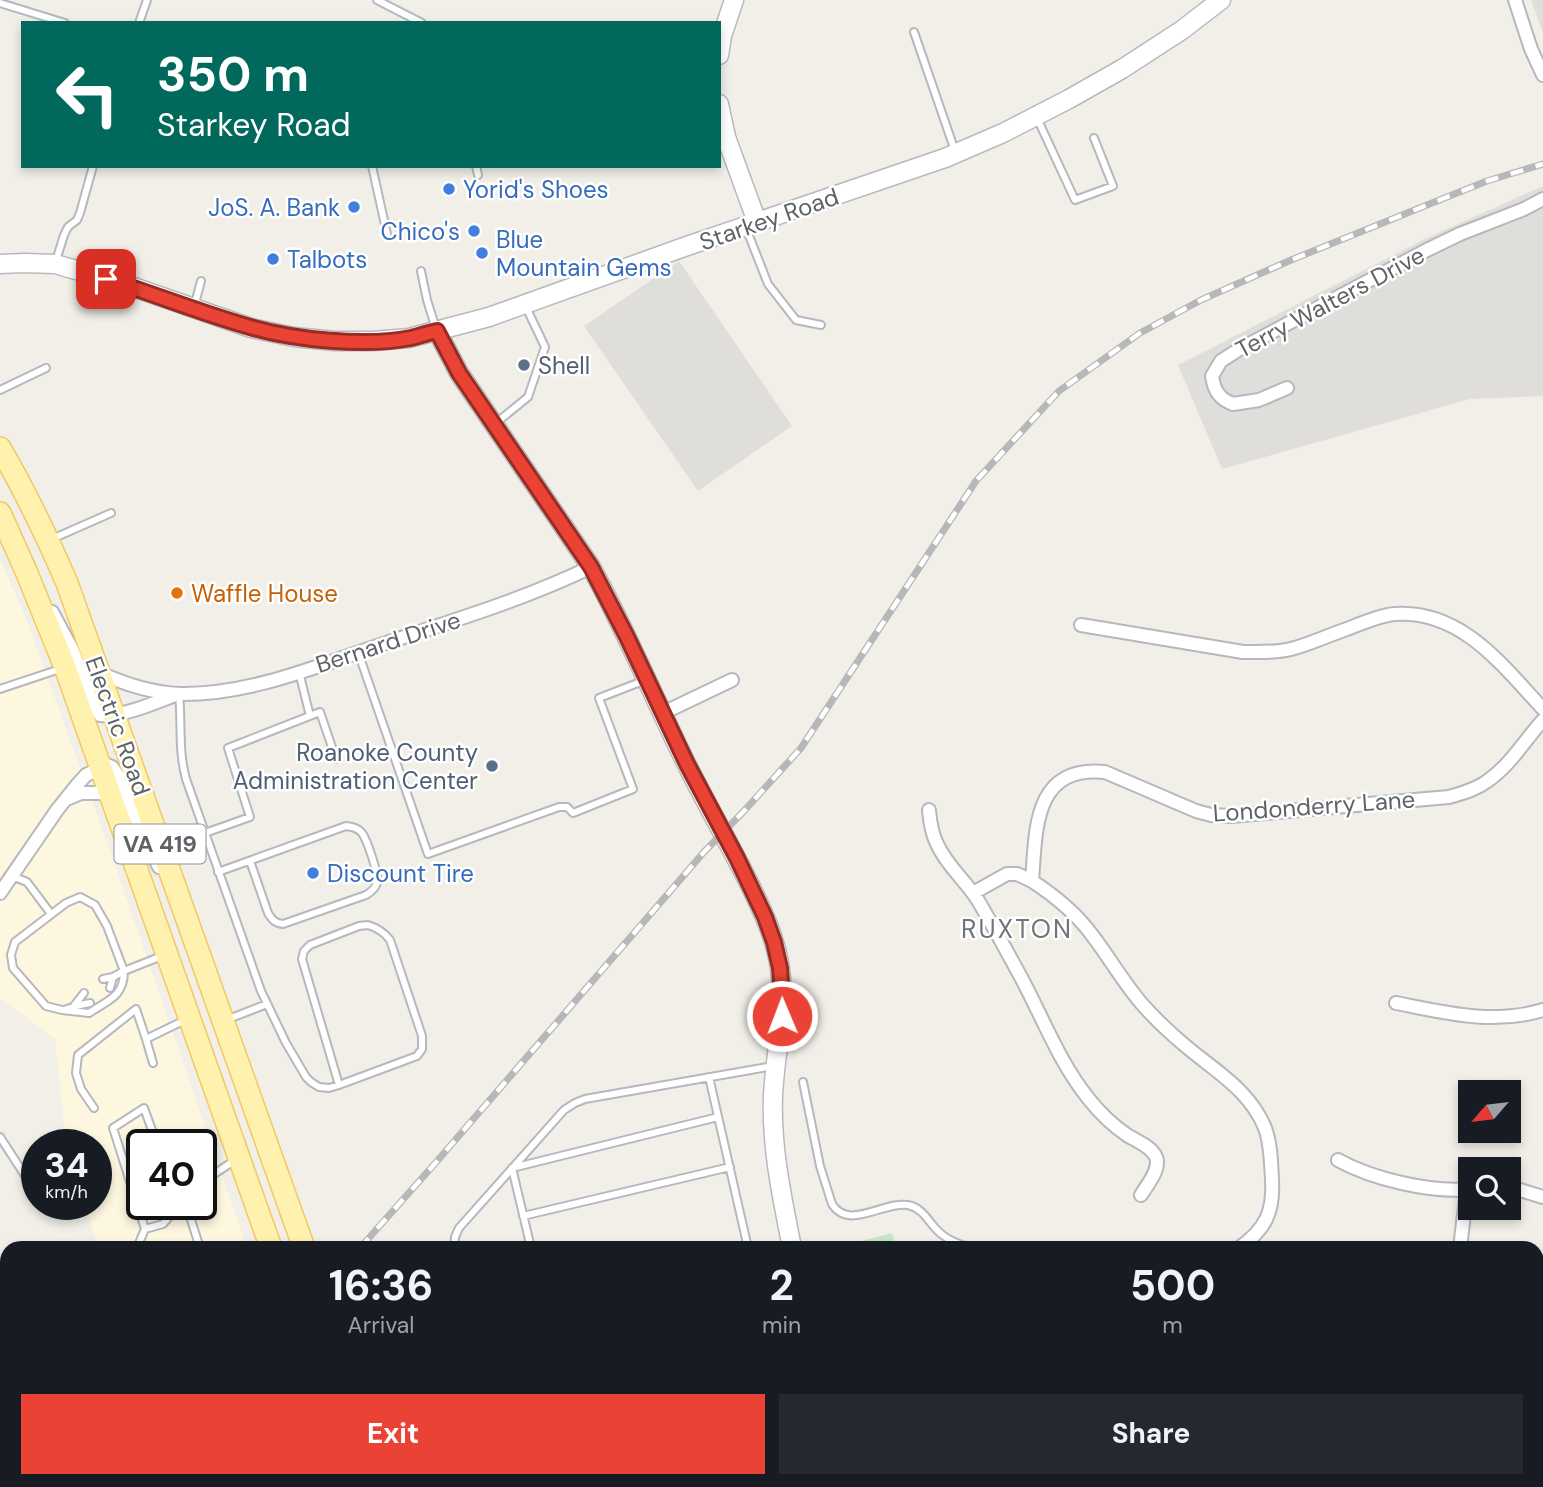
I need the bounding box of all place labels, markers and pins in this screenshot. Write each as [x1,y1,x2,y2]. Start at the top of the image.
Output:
place label: Yorid's Shoes [463,174,609,205]
marker: Yorid's Shoes [441,181,457,197]
place label: JoS. A. Bank [208,192,340,223]
marker: JoS. A. Bank [346,199,362,215]
place label: Chico's [380,216,460,247]
marker: Chico's [466,223,482,239]
place label: Blue Mountain Gems [496,224,672,283]
place label: Talbots [287,244,367,275]
marker: Blue Mountain Gems [474,245,490,261]
pin [76,249,136,309]
marker: Talbots [265,251,281,267]
place label: Shell [538,350,590,381]
marker: Shell [516,357,532,373]
place label: Waffle House [191,578,338,609]
marker: Waffle House [169,585,185,601]
place label: Roanoke County Administration Center [233,737,478,796]
marker: Roanoke County Administration Center [484,758,500,774]
place label: Discount Tire [327,858,474,889]
marker: Discount Tire [305,865,321,881]

